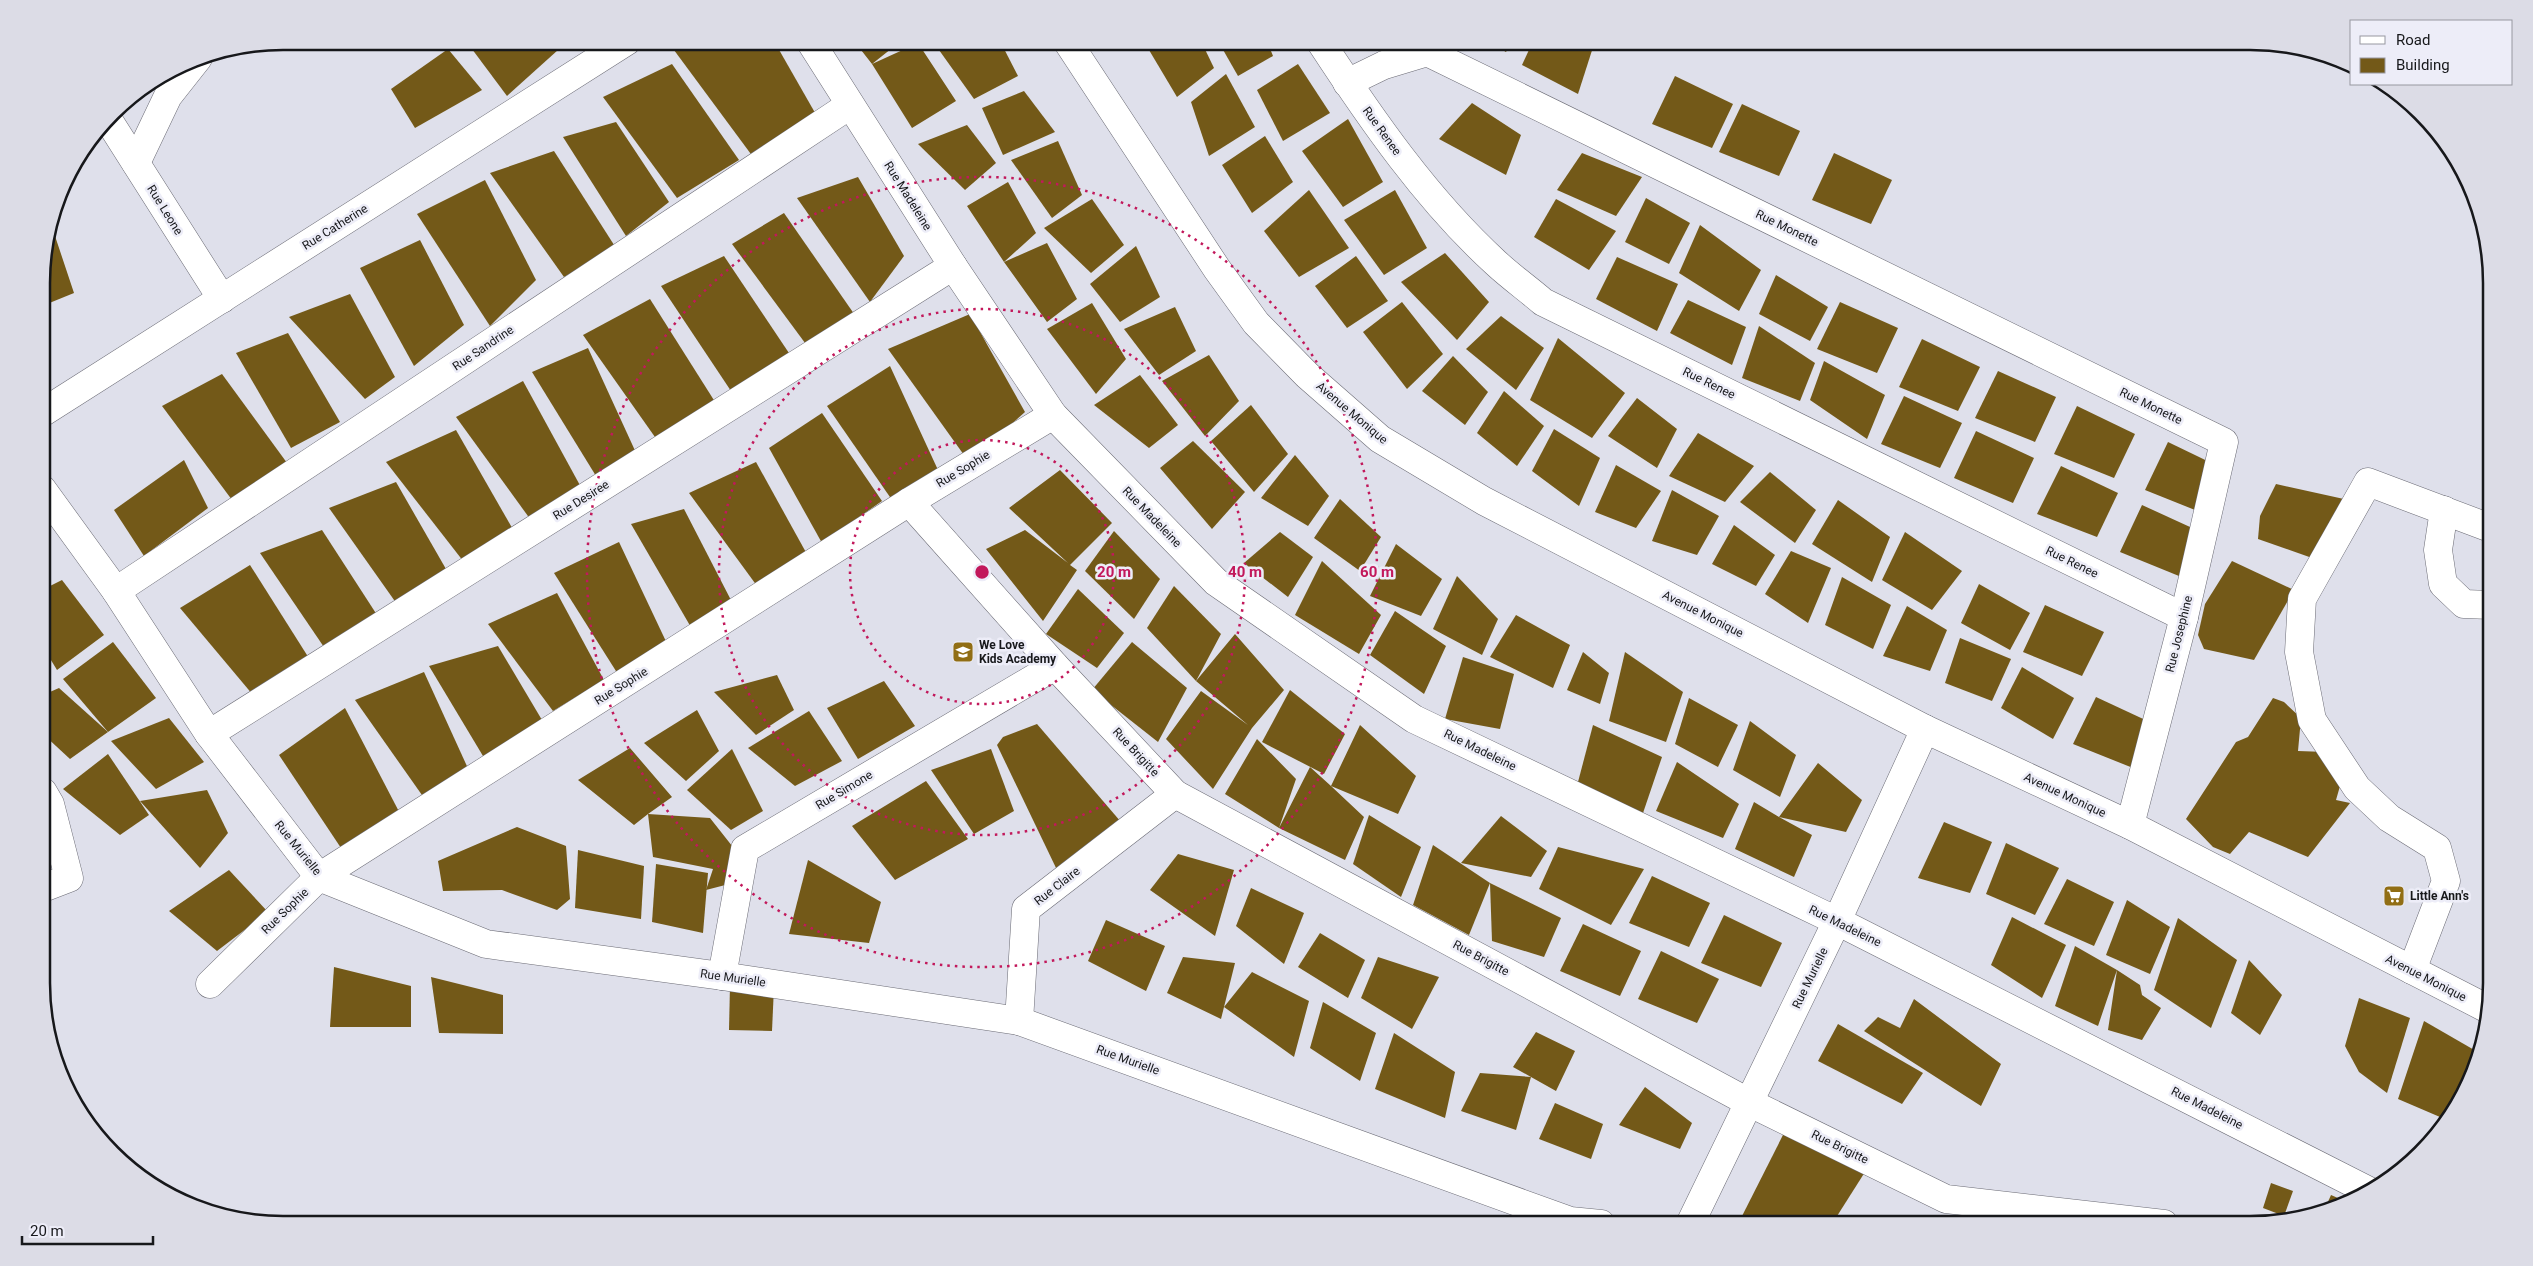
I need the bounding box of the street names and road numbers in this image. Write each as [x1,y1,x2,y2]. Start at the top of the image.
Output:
street label: Rue Renee [1360,104,1404,158]
street label: Rue Madeleine [881,159,935,233]
street label: Rue Leone [144,183,186,237]
street label: Rue Catherine [300,201,370,253]
street label: Rue Monette [1753,207,1821,249]
street label: Rue Sandrine [450,323,516,373]
street label: Rue Renee [1681,364,1737,402]
street label: Avenue Monique [1313,379,1391,447]
street label: Rue Monette [2117,385,2185,427]
street label: Rue Sophie [934,448,992,490]
street label: Rue Desiree [550,477,612,523]
street label: Rue Madeleine [1120,484,1184,550]
street label: Rue Renee [2044,543,2100,581]
street label: Avenue Monique [1660,588,1746,640]
street label: Rue Josephine [2163,594,2195,674]
street label: Rue Sophie [592,664,650,708]
street label: Rue Brigitte [1110,725,1162,779]
street label: Rue Madeleine [1442,726,1518,774]
street label: Rue Simone [813,768,875,812]
street label: Avenue Monique [2022,770,2108,820]
street label: Rue Murielle [272,818,324,878]
street label: Rue Claire [1031,864,1083,908]
street label: Rue Sophie [259,885,311,937]
street label: Rue Madeleine [1807,902,1883,950]
street label: Rue Brigitte [1450,937,1512,979]
street label: Rue Murielle [1789,945,1831,1011]
street label: Avenue Monique [2383,952,2469,1004]
street label: Rue Murielle [699,966,767,990]
street label: Rue Murielle [1095,1042,1161,1078]
street label: Rue Madeleine [2169,1084,2245,1132]
street label: Rue Brigitte [1809,1127,1871,1167]

